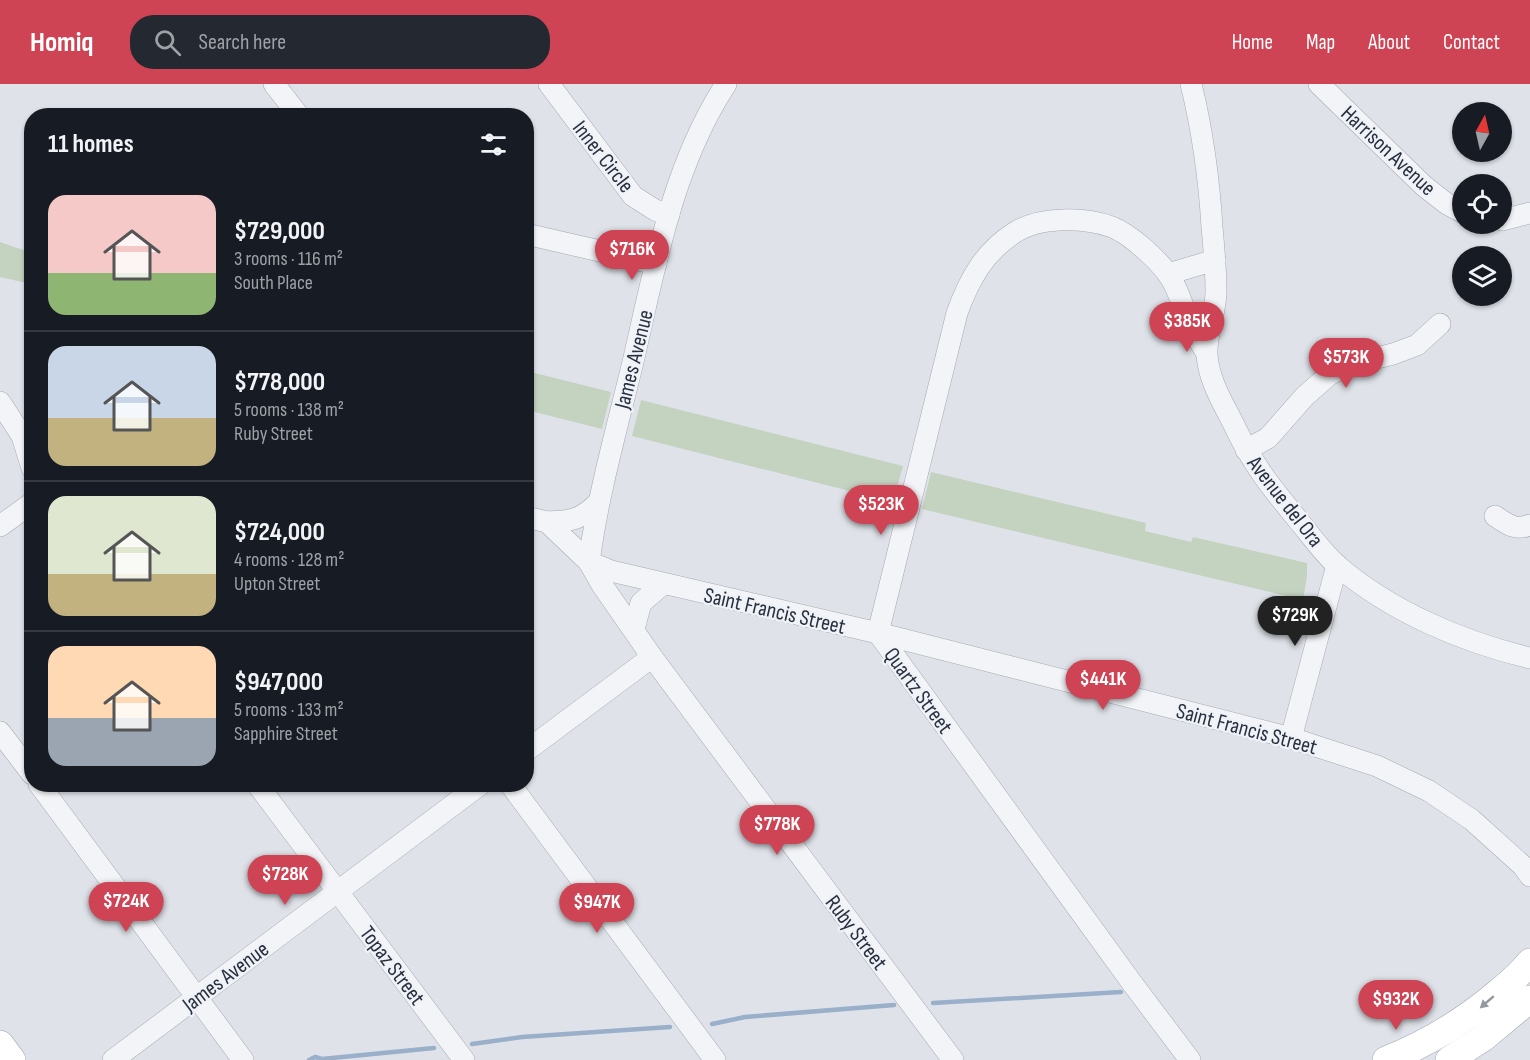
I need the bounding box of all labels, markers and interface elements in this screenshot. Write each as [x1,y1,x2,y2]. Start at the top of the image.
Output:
search box [130,15,550,69]
text: Homiq [30,26,94,59]
icon: search [151,26,184,59]
text: Search here [199,29,286,56]
text: Home [1232,30,1273,55]
text: Map [1306,30,1335,55]
text: About [1368,30,1410,55]
text: Contact [1443,30,1500,55]
street label: Harrison Avenue [1335,100,1441,202]
north arrow [1452,102,1512,162]
map controls [1452,102,1512,306]
street label: Inner Circle [566,115,639,198]
icon: filters [477,128,510,161]
text: 11 homes [48,129,134,160]
button: locate [1452,174,1512,234]
text: $729,000 [234,216,325,247]
icon: home [96,219,168,291]
pin: $716K [590,230,674,281]
text: $716K [609,237,655,261]
button: layers [1452,246,1512,306]
text: 3 rooms · 116 m² [234,247,343,271]
text: South Place [234,271,313,295]
pin: $385K [1145,302,1229,353]
street label: James Avenue [609,307,660,413]
text: $385K [1163,309,1211,333]
pin: $573K [1304,338,1388,389]
text: $573K [1323,345,1369,369]
text: $778,000 [234,367,325,398]
icon: home [96,370,168,442]
text: 5 rooms · 138 m² [234,398,344,422]
text: Ruby Street [234,422,313,446]
street label: Avenue del Ora [1240,450,1329,553]
pin: $523K [839,485,923,536]
text: $523K [858,492,904,516]
text: $724,000 [234,517,325,548]
icon: home [96,520,168,592]
text: 4 rooms · 128 m² [234,548,344,572]
text: Upton Street [234,572,320,596]
street label: Saint Francis Street [701,582,848,641]
pin: $729K [1253,596,1337,647]
text: $729K [1272,603,1319,627]
street label: Quartz Street [878,643,958,739]
pin: $441K [1061,660,1145,711]
text: $947,000 [234,667,323,698]
text: $441K [1080,667,1126,691]
icon: home [96,670,168,742]
text: 5 rooms · 133 m² [234,698,344,722]
street label: Saint Francis Street [1173,698,1320,761]
text: Sapphire Street [234,722,338,746]
pin: $778K [735,805,819,856]
text: $778K [754,812,800,836]
pin: $728K [243,855,327,906]
text: $728K [262,862,308,886]
pin: $724K [84,882,168,933]
pin: $947K [555,883,639,934]
text: $724K [103,889,149,913]
text: $947K [573,890,621,914]
street label: Ruby Street [819,890,893,976]
street label: Topaz Street [353,921,430,1011]
street label: James Avenue [177,936,274,1019]
pin: $932K [1354,980,1438,1031]
text: $932K [1372,987,1420,1011]
one-way arrow [1480,995,1495,1009]

